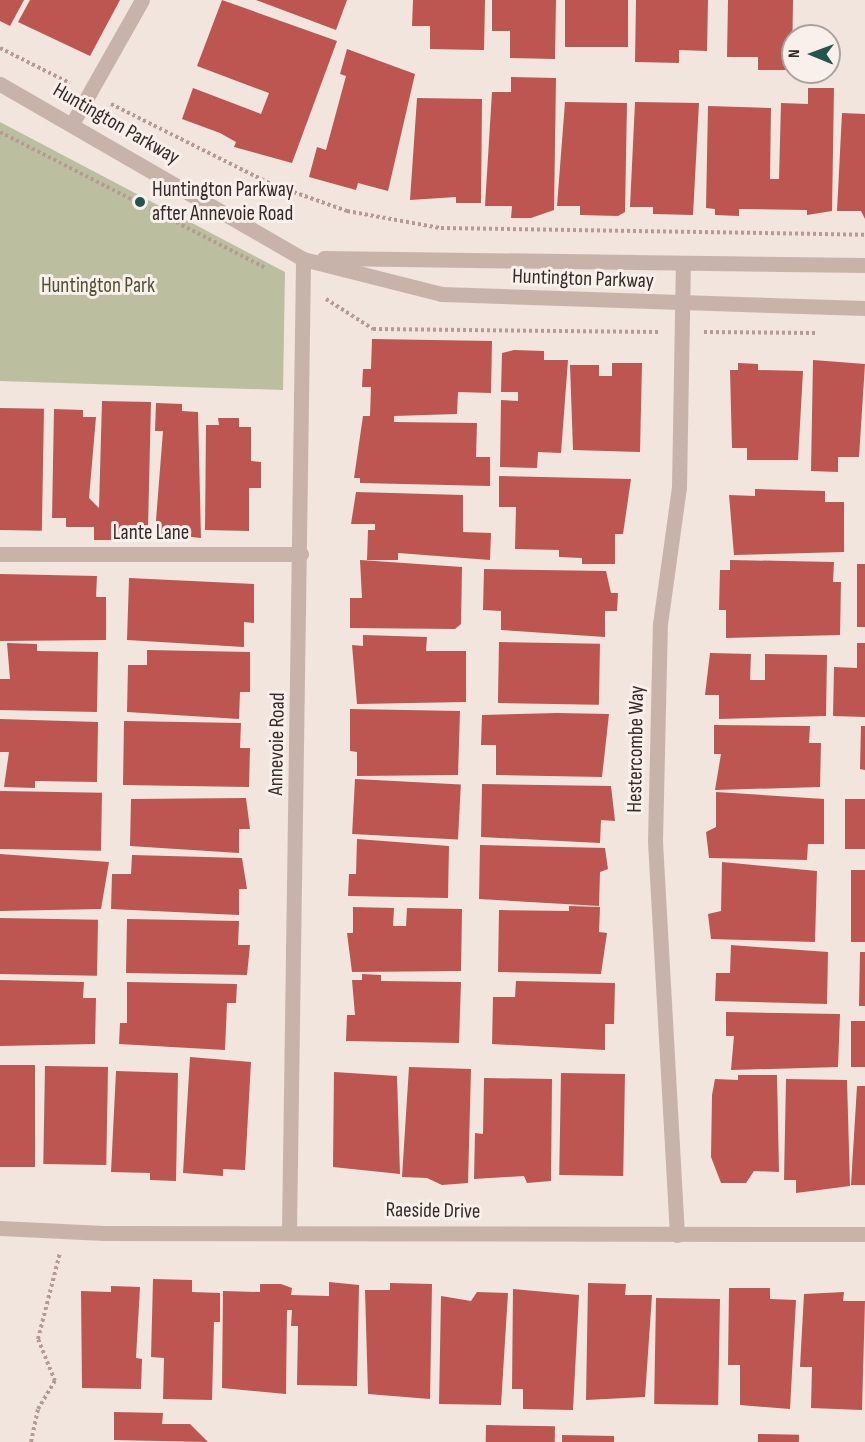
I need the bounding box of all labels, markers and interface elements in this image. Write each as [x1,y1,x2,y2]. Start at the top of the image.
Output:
north arrow [781,24,841,84]
text: N [785,49,804,58]
street label: Huntington Parkway [48,78,184,170]
place label: Huntington Parkway after Annevoie Road [152,177,294,227]
marker: Huntington Parkway after Annevoie Road [133,195,147,209]
street label: Huntington Parkway [512,264,654,294]
park label: Huntington Park [41,273,155,299]
street label: Lante Lane [113,520,189,546]
street label: Hestercombe Way [622,685,650,813]
street label: Annevoie Road [264,692,290,796]
street label: Raeside Drive [385,1198,481,1224]

